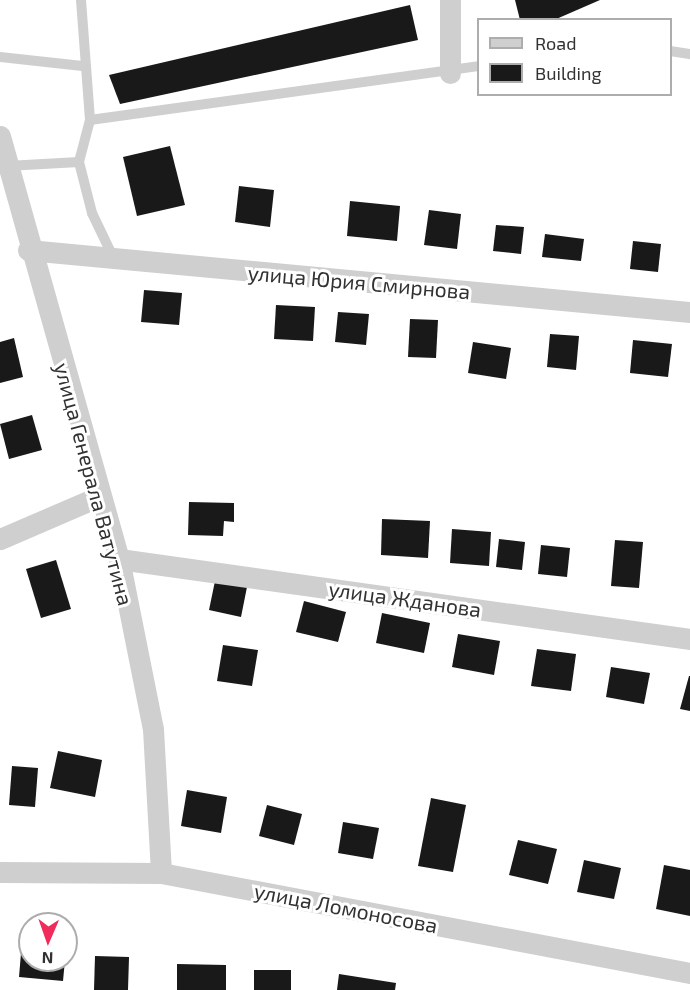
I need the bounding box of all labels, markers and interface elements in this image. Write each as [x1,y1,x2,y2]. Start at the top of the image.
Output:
legend [477,18,672,96]
text: Road [535,32,576,54]
text: Building [535,62,602,84]
street label: улица Юрия Смирнова [247,260,471,304]
street label: улица Генерала Ватутина [49,360,139,608]
street label: улица Жданова [327,576,483,622]
street label: улица Ломоносова [252,878,440,938]
north arrow [18,912,78,972]
text: N [41,949,54,968]

